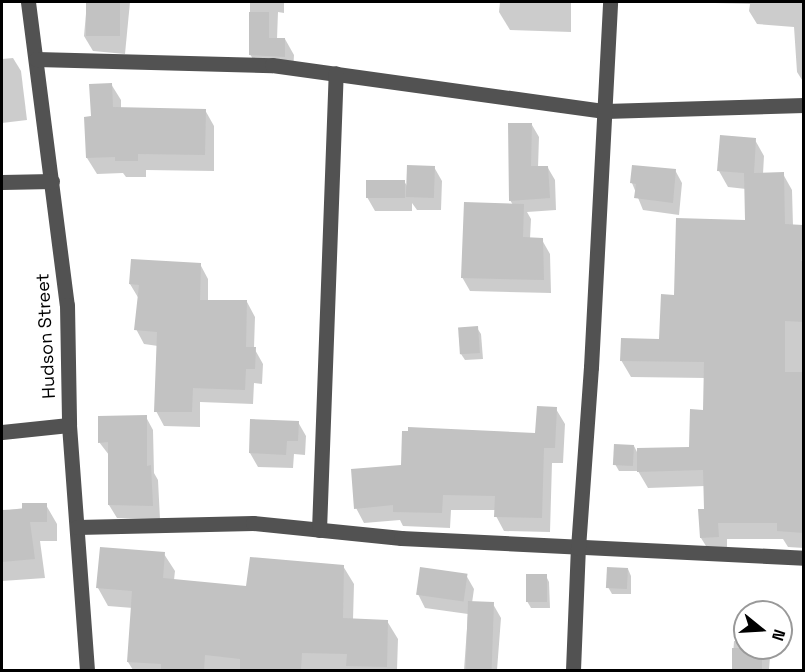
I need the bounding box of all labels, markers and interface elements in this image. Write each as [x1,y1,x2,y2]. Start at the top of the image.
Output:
street label: Hudson Street [32,273,60,399]
north arrow [733,600,793,660]
text: N [767,627,790,643]

